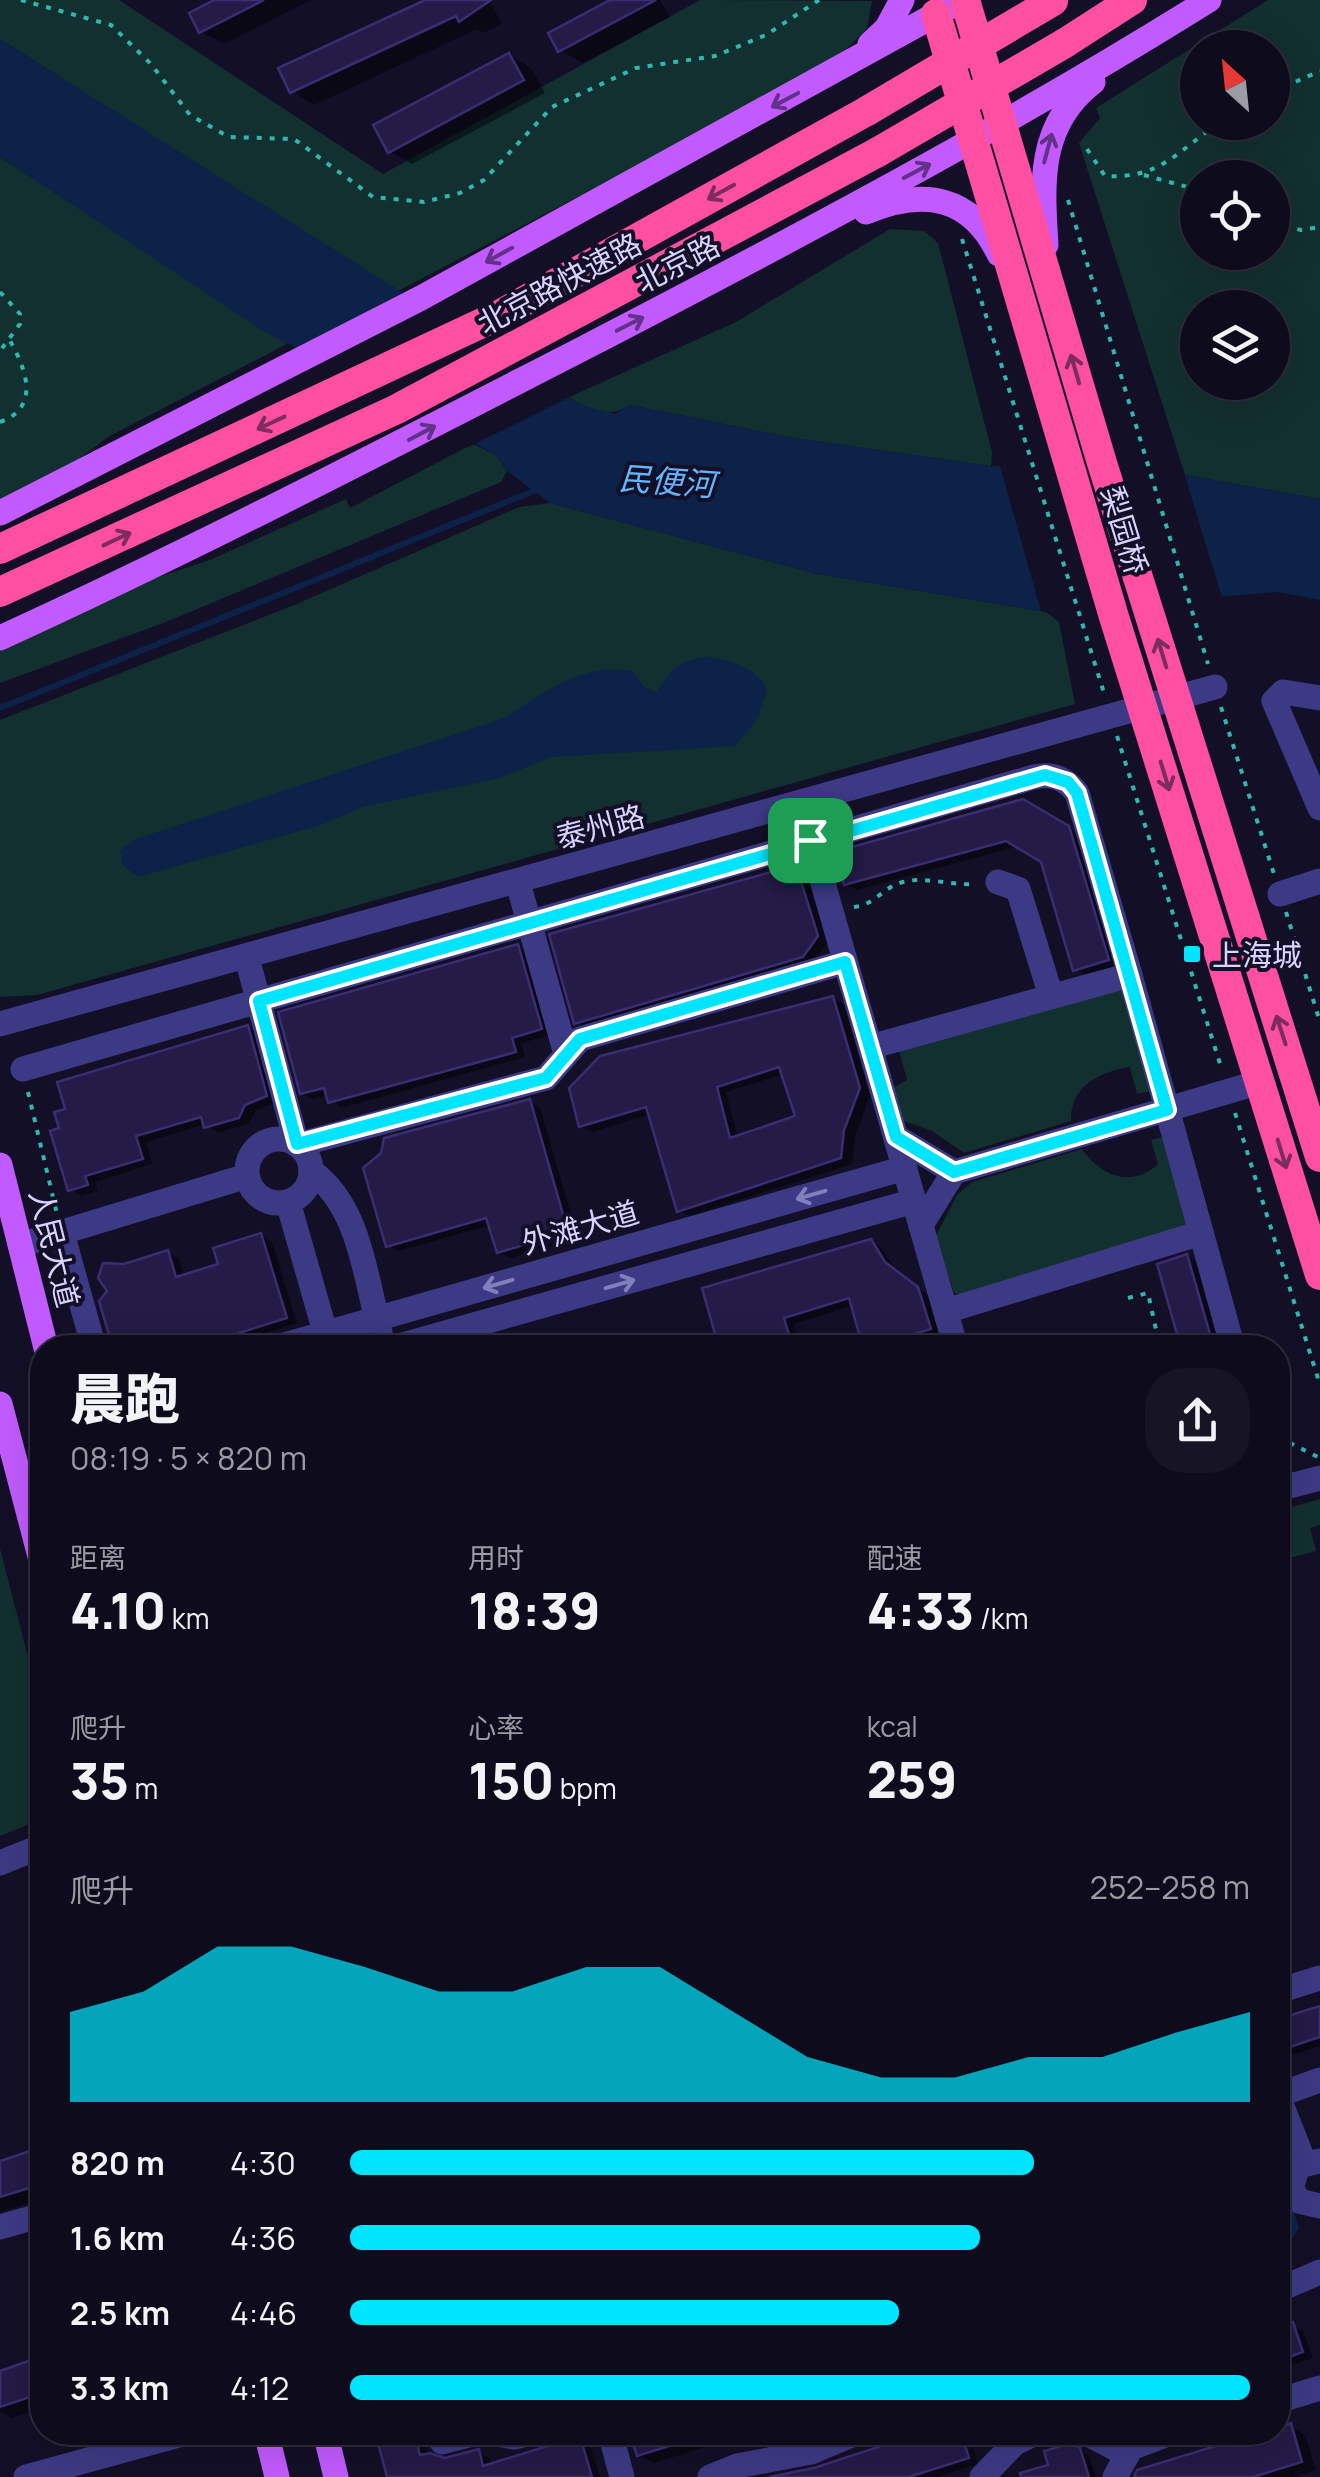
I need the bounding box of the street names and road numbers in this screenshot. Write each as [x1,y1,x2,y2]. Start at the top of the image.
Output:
street label: 北京路快速路 [470,223,648,343]
street label: 北京路 [628,224,726,302]
street label: 梨园桥 [1092,481,1158,579]
street label: 泰州路 [551,795,649,857]
street label: 人民大道 [21,1185,89,1311]
street label: 外滩大道 [517,1191,643,1263]

